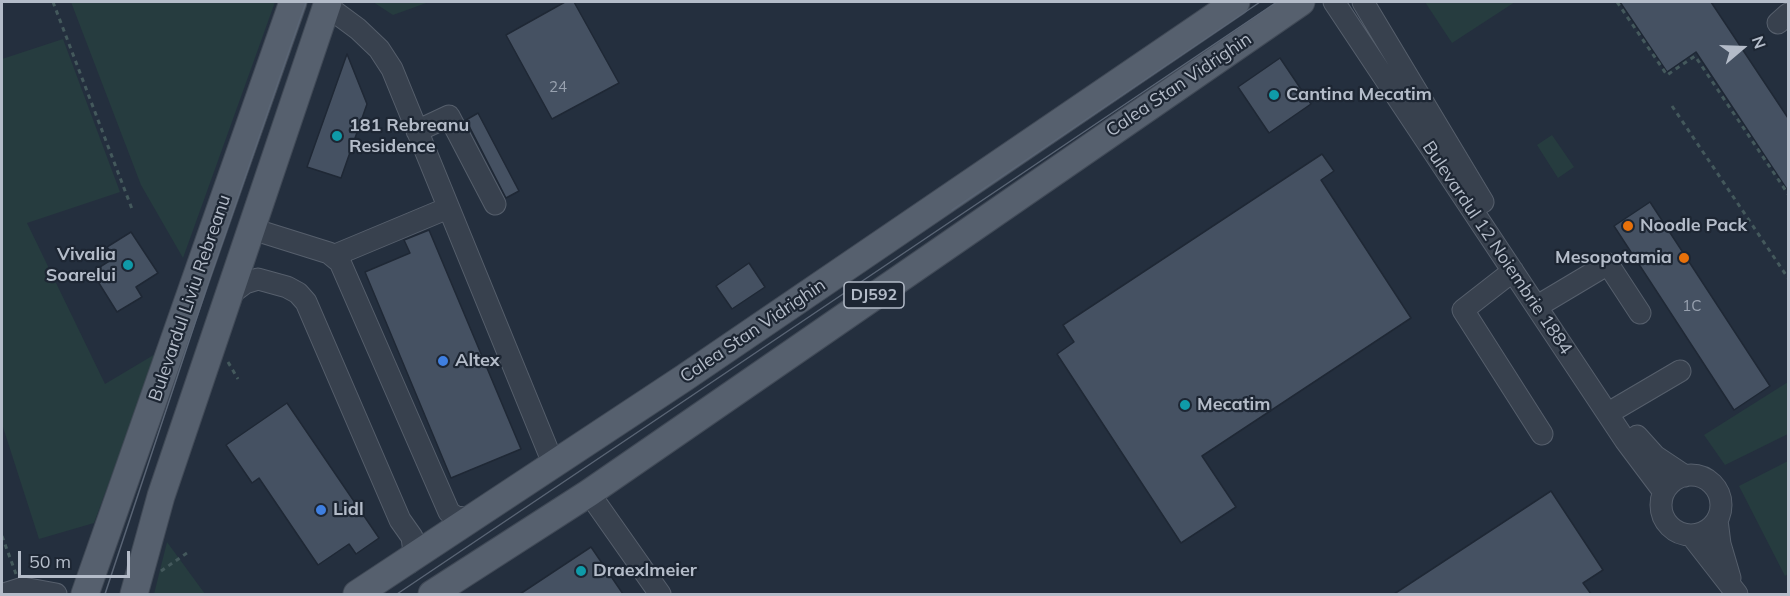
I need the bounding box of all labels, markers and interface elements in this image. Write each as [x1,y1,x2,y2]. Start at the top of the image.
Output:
north arrow [1712,18,1772,78]
street label: Calea Stan Vidrighin [1102,28,1256,142]
text: N [1748,33,1770,51]
house number: 24 [549,78,567,96]
place label: Cantina Mecatim [1286,84,1432,106]
marker: Cantina Mecatim [1267,88,1281,102]
place label: 181 Rebreanu Residence [349,115,469,158]
marker: 181 Rebreanu Residence [330,129,344,143]
street label: Bulevardul 12 Noiembrie 1884 [1417,137,1577,359]
street label: Bulevardul Liviu Rebreanu [144,192,236,404]
place label: Noodle Pack [1640,215,1747,237]
marker: Noodle Pack [1621,219,1635,233]
place label: Vivalia Soarelui [46,244,116,286]
place label: Mesopotamia [1555,247,1672,269]
marker: Mesopotamia [1677,251,1691,265]
marker: Vivalia Soarelui [121,258,135,272]
street label: Calea Stan Vidrighin [676,274,830,388]
road number: DJ592 [844,282,904,308]
house number: 1C [1682,297,1702,315]
place label: Altex [455,350,500,372]
marker: Altex [436,354,450,368]
place label: Mecatim [1197,394,1270,416]
marker: Mecatim [1178,398,1192,412]
place label: Lidl [333,499,364,521]
marker: Lidl [314,503,328,517]
scale bar [21,539,134,577]
text: 50 m [29,550,71,573]
place label: Draexlmeier [593,560,697,582]
marker: Draexlmeier [574,564,588,578]

